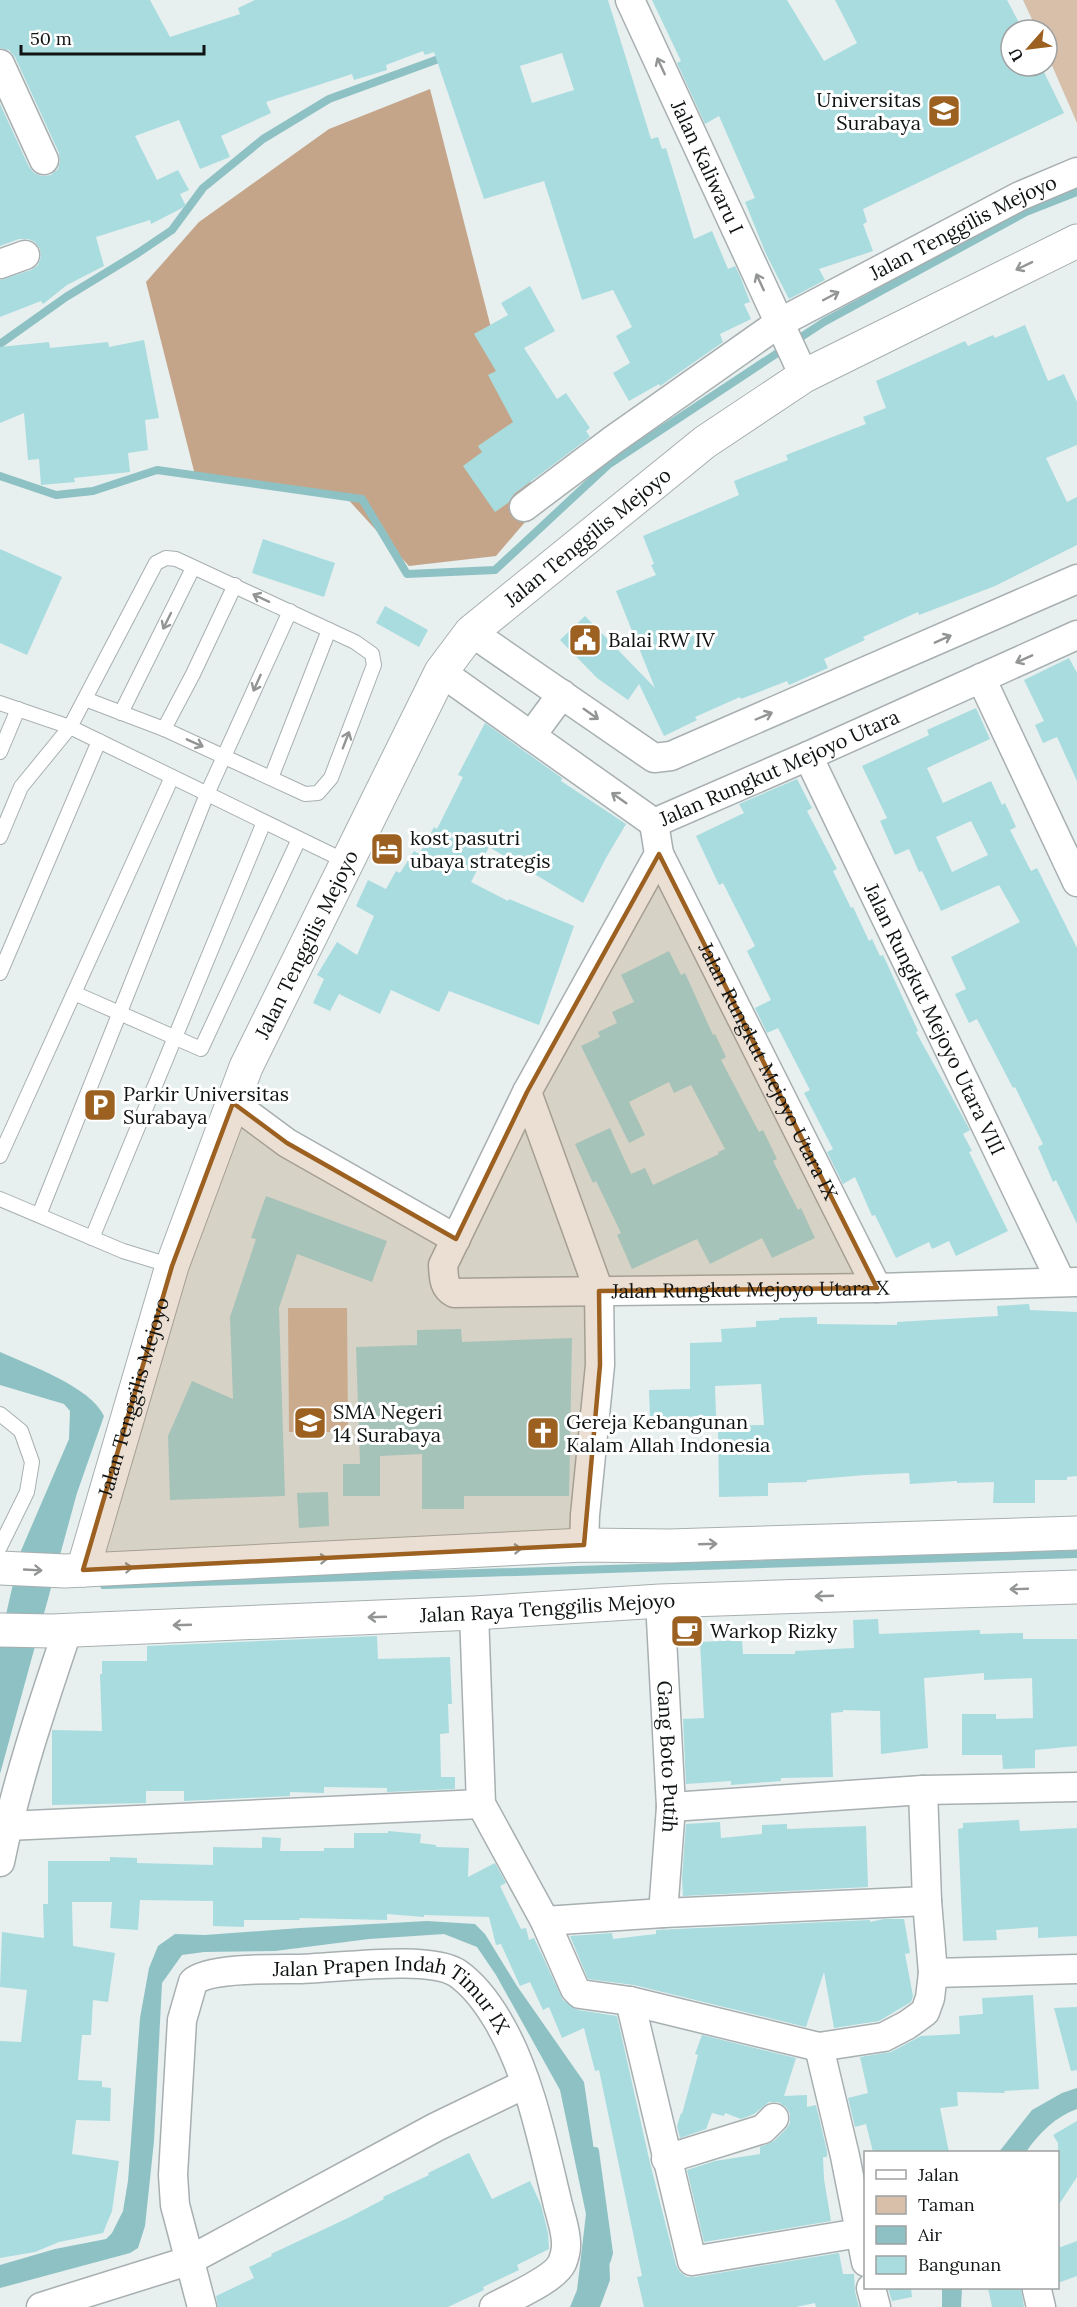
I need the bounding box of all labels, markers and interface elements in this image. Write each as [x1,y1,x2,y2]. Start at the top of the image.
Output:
scale bar [21,18,204,56]
north arrow [999,18,1059,78]
text: 50 m [30,27,72,50]
text: U [1004,45,1027,65]
one-way arrow [654,58,666,76]
place label: Universitas Surabaya [816,87,921,135]
school or university icon: Universitas Surabaya [926,93,962,129]
street label: Jalan Kaliwaru I [666,95,749,238]
street label: Jalan Tenggilis Mejoyo [864,169,1060,286]
one-way arrow [1016,261,1034,272]
one-way arrow [753,273,765,291]
one-way arrow [821,290,839,301]
street label: Jalan Tenggilis Mejoyo [498,462,676,612]
one-way arrow [253,591,271,603]
one-way arrow [161,611,172,629]
public building icon: Balai RW IV [567,622,603,658]
place label: Balai RW IV [608,627,716,652]
one-way arrow [934,633,952,644]
one-way arrow [1015,654,1033,665]
one-way arrow [251,674,262,692]
street label: Jalan Rungkut Mejoyo Utara [654,704,903,832]
one-way arrow [583,708,599,720]
one-way arrow [755,710,773,722]
one-way arrow [341,731,352,750]
one-way arrow [185,738,203,749]
one-way arrow [612,792,628,804]
place label: kost pasutri ubaya strategis [410,825,551,873]
hotel icon: kost pasutri ubaya strategis [369,831,405,867]
street label: Jalan Tenggilis Mejoyo [249,846,363,1043]
street label: Jalan Rungkut Mejoyo Utara VIII [859,878,1011,1159]
street label: Jalan Rungkut Mejoyo Utara IX [693,937,844,1205]
place label: Parkir Universitas Surabaya [123,1081,289,1129]
parking icon: Parkir Universitas Surabaya [82,1087,118,1123]
street label: Jalan Rungkut Mejoyo Utara X [610,1275,891,1303]
street label: Jalan Tenggilis Mejoyo [92,1294,174,1501]
place label: SMA Negeri 14 Surabaya [333,1399,442,1447]
school or university icon: SMA Negeri 14 Surabaya [292,1405,328,1441]
place label: Gereja Kebangunan Kalam Allah Indonesia [566,1409,770,1457]
church icon: Gereja Kebangunan Kalam Allah Indonesia [525,1415,561,1451]
one-way arrow [698,1539,718,1550]
one-way arrow [503,1543,523,1554]
one-way arrow [308,1553,328,1564]
one-way arrow [113,1562,133,1573]
one-way arrow [22,1564,42,1575]
one-way arrow [1009,1584,1029,1595]
street label: Jalan Raya Tenggilis Mejoyo [418,1587,676,1627]
one-way arrow [814,1590,834,1602]
one-way arrow [368,1611,388,1622]
cafe icon: Warkop Rizky [669,1613,705,1649]
place label: Warkop Rizky [710,1618,838,1643]
one-way arrow [173,1619,193,1630]
street label: Gang Boto Putih [652,1680,684,1834]
street label: Jalan Prapen Indah Timur IX [272,1950,516,2038]
legend [864,2151,1059,2289]
text: Jalan [917,2163,959,2186]
text: Taman [918,2193,975,2216]
text: Air [917,2223,942,2246]
text: Bangunan [918,2253,1001,2276]

